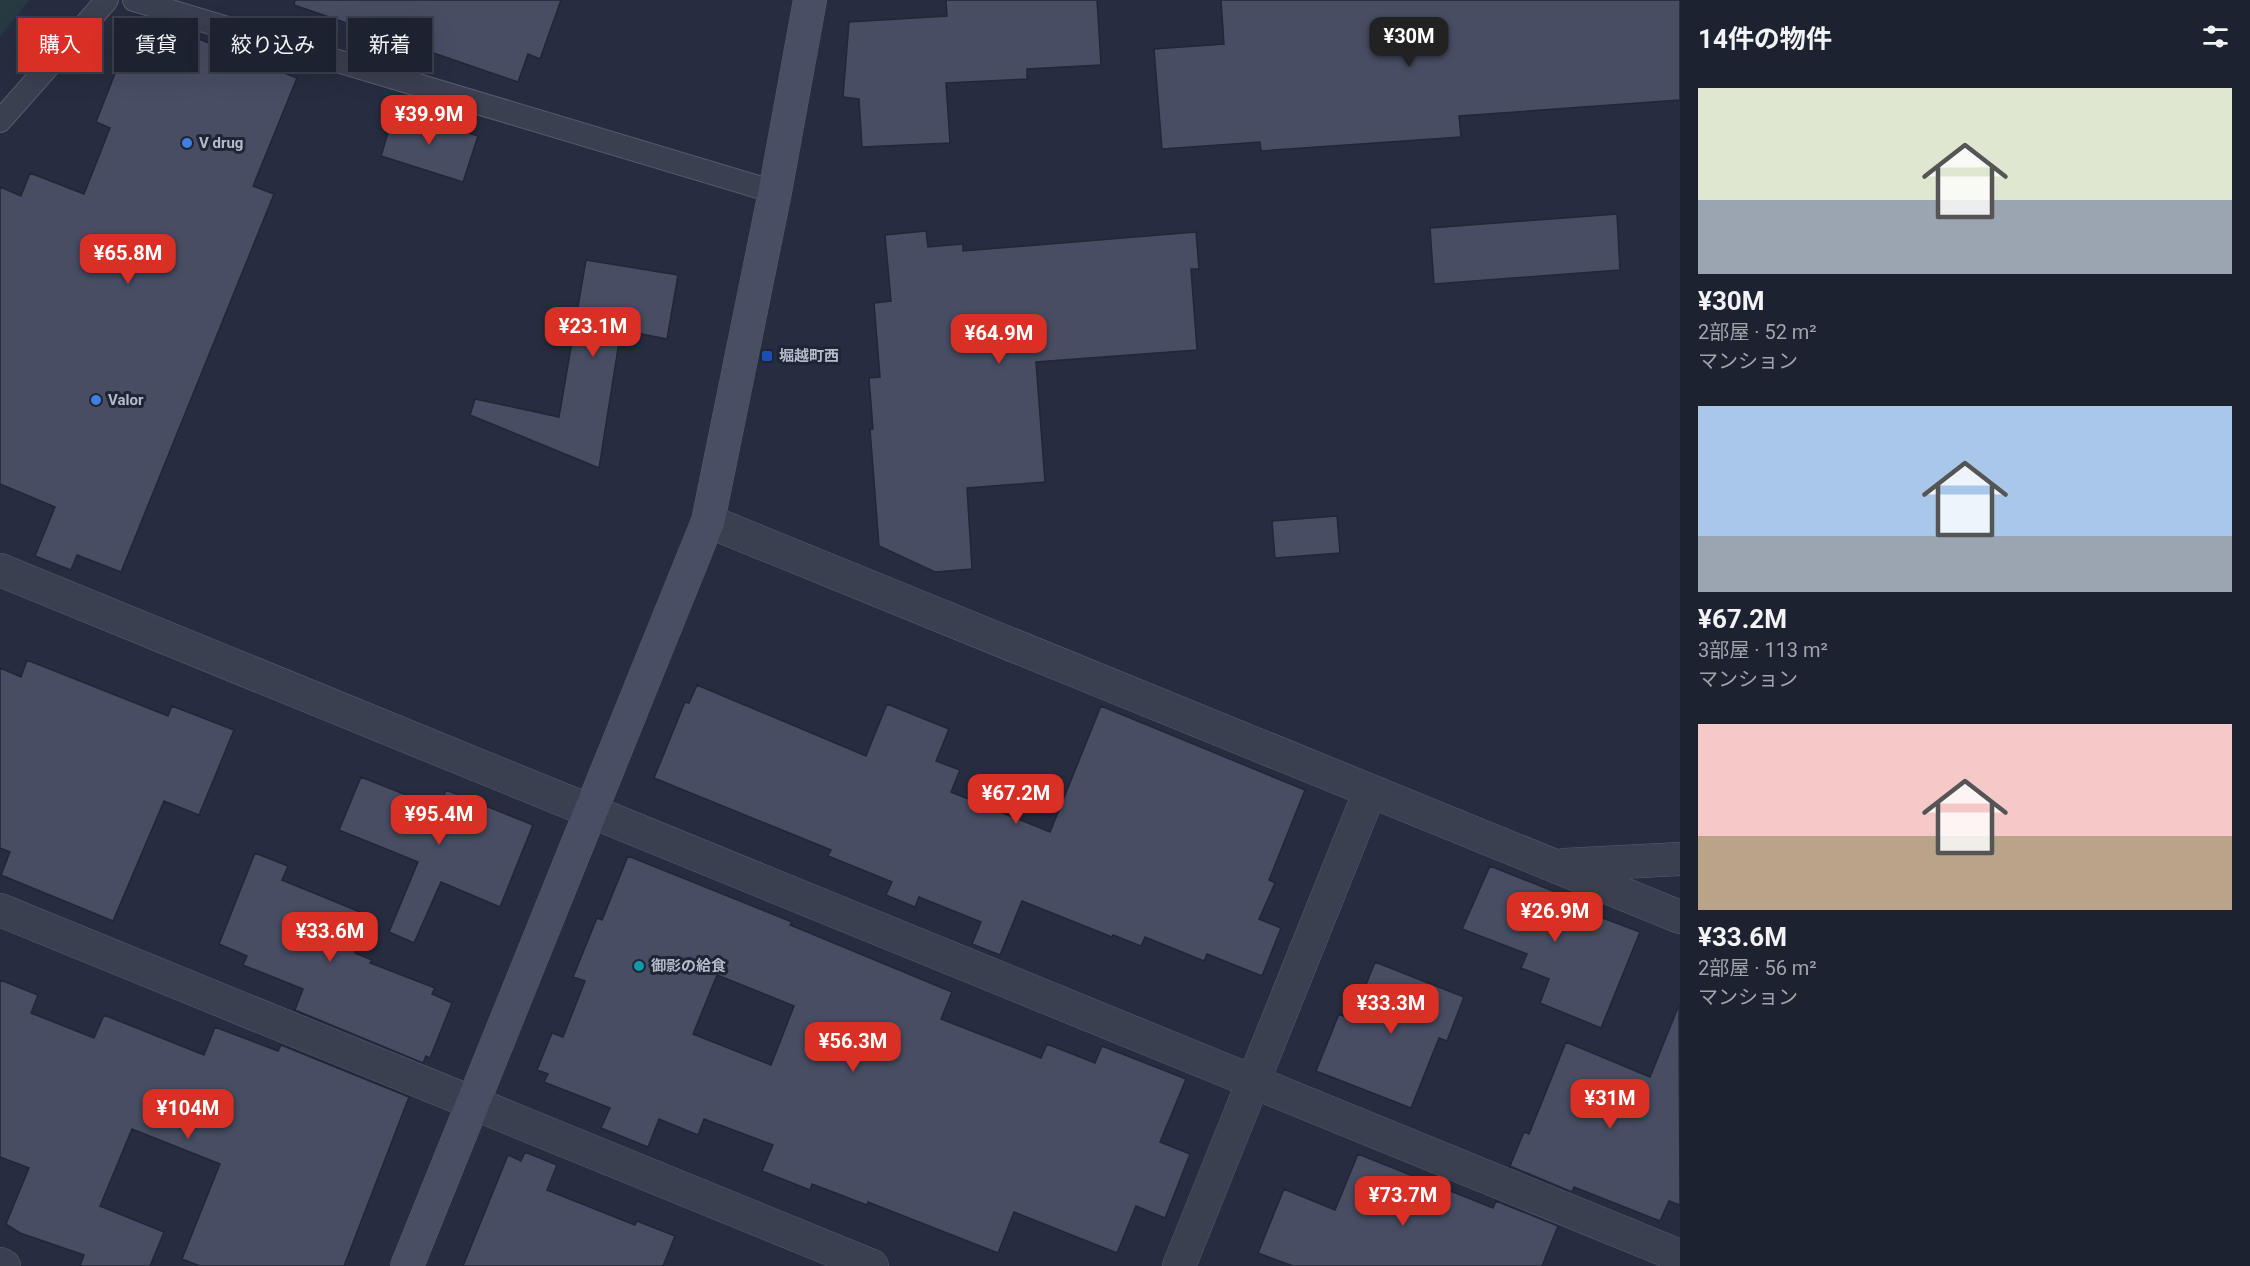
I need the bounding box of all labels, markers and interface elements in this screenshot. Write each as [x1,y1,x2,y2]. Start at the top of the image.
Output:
pin: ¥30M [1373,17,1445,68]
chip: 購入 [18,18,102,72]
chip: 賃貸 [114,18,198,72]
chip: 絞り込み [210,18,336,72]
chip: 新着 [348,18,432,72]
icon: filters [2199,20,2232,53]
text: ¥30M [1383,24,1435,48]
text: 14件の物件 [1698,24,1832,54]
pin: ¥39.9M [380,95,478,146]
text: ¥39.9M [395,102,463,126]
icon: home [1911,127,2019,235]
place label: V drug [199,134,243,152]
marker: V drug [180,136,194,150]
pin: ¥65.8M [79,234,177,285]
text: ¥65.8M [94,241,162,265]
text: ¥30M [1698,286,1765,316]
pin: ¥23.1M [544,307,642,358]
text: ¥23.1M [559,314,627,338]
pin: ¥64.9M [950,314,1048,365]
text: 2部屋 · 52 m² [1698,320,1817,344]
text: ¥64.9M [965,321,1033,345]
place label: 堀越町西 [779,347,839,365]
marker: 堀越町西 [760,349,774,363]
text: マンション [1698,349,1798,373]
place label: Valor [108,391,144,409]
marker: Valor [89,393,103,407]
icon: home [1911,445,2019,553]
text: ¥67.2M [1698,604,1787,634]
text: 3部屋 · 113 m² [1698,638,1828,662]
text: マンション [1698,667,1798,691]
icon: home [1911,763,2019,871]
pin: ¥67.2M [967,774,1065,825]
text: ¥67.2M [982,781,1050,805]
pin: ¥95.4M [390,795,488,846]
text: ¥95.4M [405,802,473,826]
pin: ¥26.9M [1506,892,1604,943]
text: ¥26.9M [1521,899,1589,923]
pin: ¥33.6M [281,912,379,963]
text: ¥33.6M [296,919,364,943]
text: ¥33.6M [1698,922,1787,952]
text: 2部屋 · 56 m² [1698,956,1817,980]
place label: 御影の給食 [651,957,726,975]
marker: 御影の給食 [632,959,646,973]
pin: ¥33.3M [1342,984,1440,1035]
text: マンション [1698,985,1798,1009]
text: ¥33.3M [1357,991,1425,1015]
pin: ¥56.3M [804,1022,902,1073]
text: ¥56.3M [819,1029,887,1053]
pin: ¥31M [1574,1079,1646,1130]
text: ¥31M [1584,1086,1636,1110]
pin: ¥104M [146,1089,230,1140]
text: ¥104M [157,1096,219,1120]
pin: ¥73.7M [1354,1176,1452,1227]
text: ¥73.7M [1369,1183,1437,1207]

